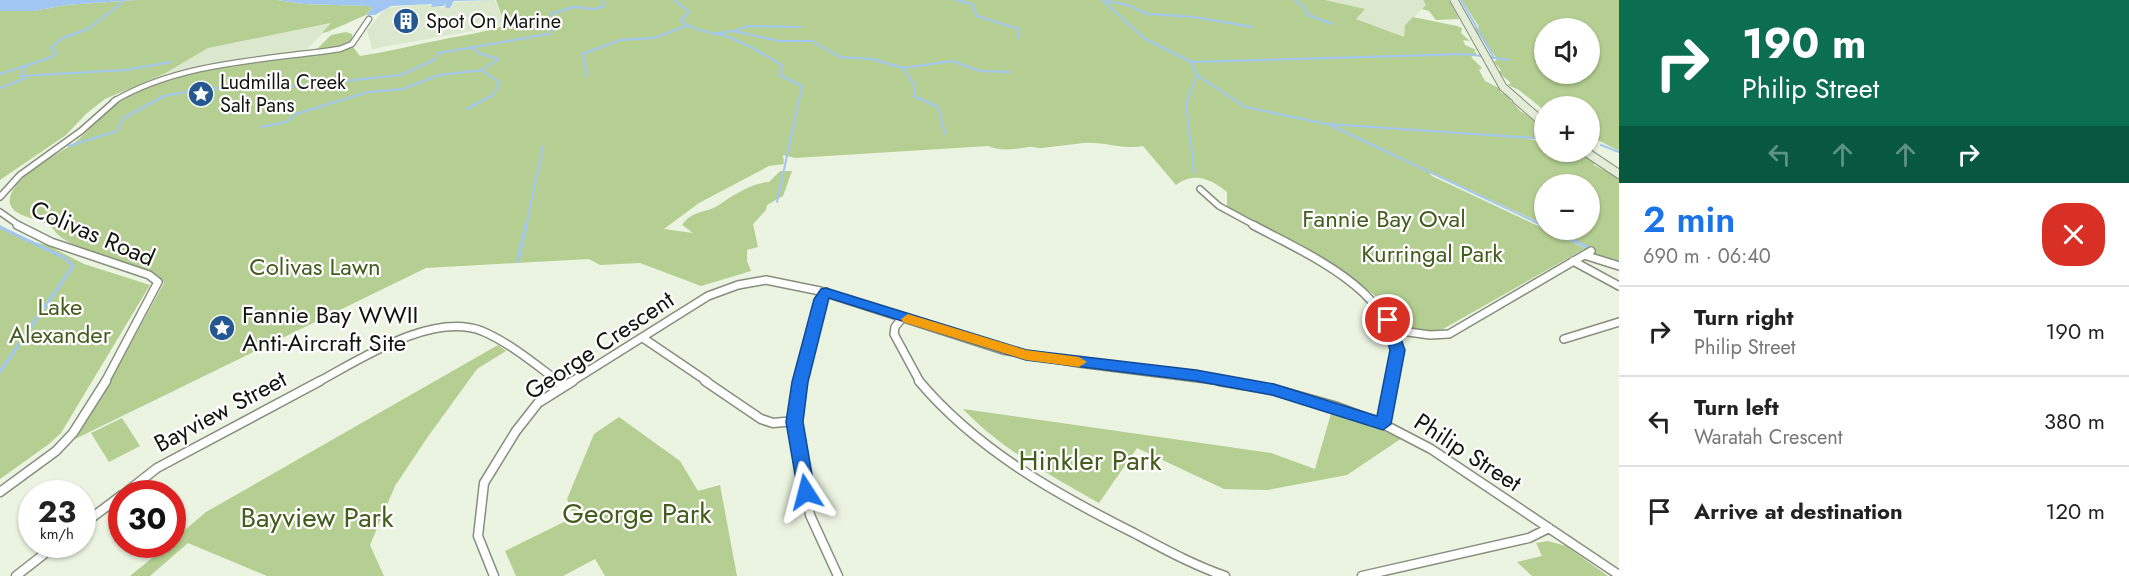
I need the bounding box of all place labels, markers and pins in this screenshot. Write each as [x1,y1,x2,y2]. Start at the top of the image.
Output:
building icon: Spot On Marine [391,6,421,36]
place label: Spot On Marine [426,7,561,36]
place label: Ludmilla Creek Salt Pans [220,68,346,120]
place icon: Ludmilla Creek Salt Pans [186,79,216,109]
pin [1362,294,1413,345]
place label: Fannie Bay WWII Anti-Aircraft Site [242,297,418,360]
place icon: Fannie Bay WWII Anti-Aircraft Site [207,313,237,343]

